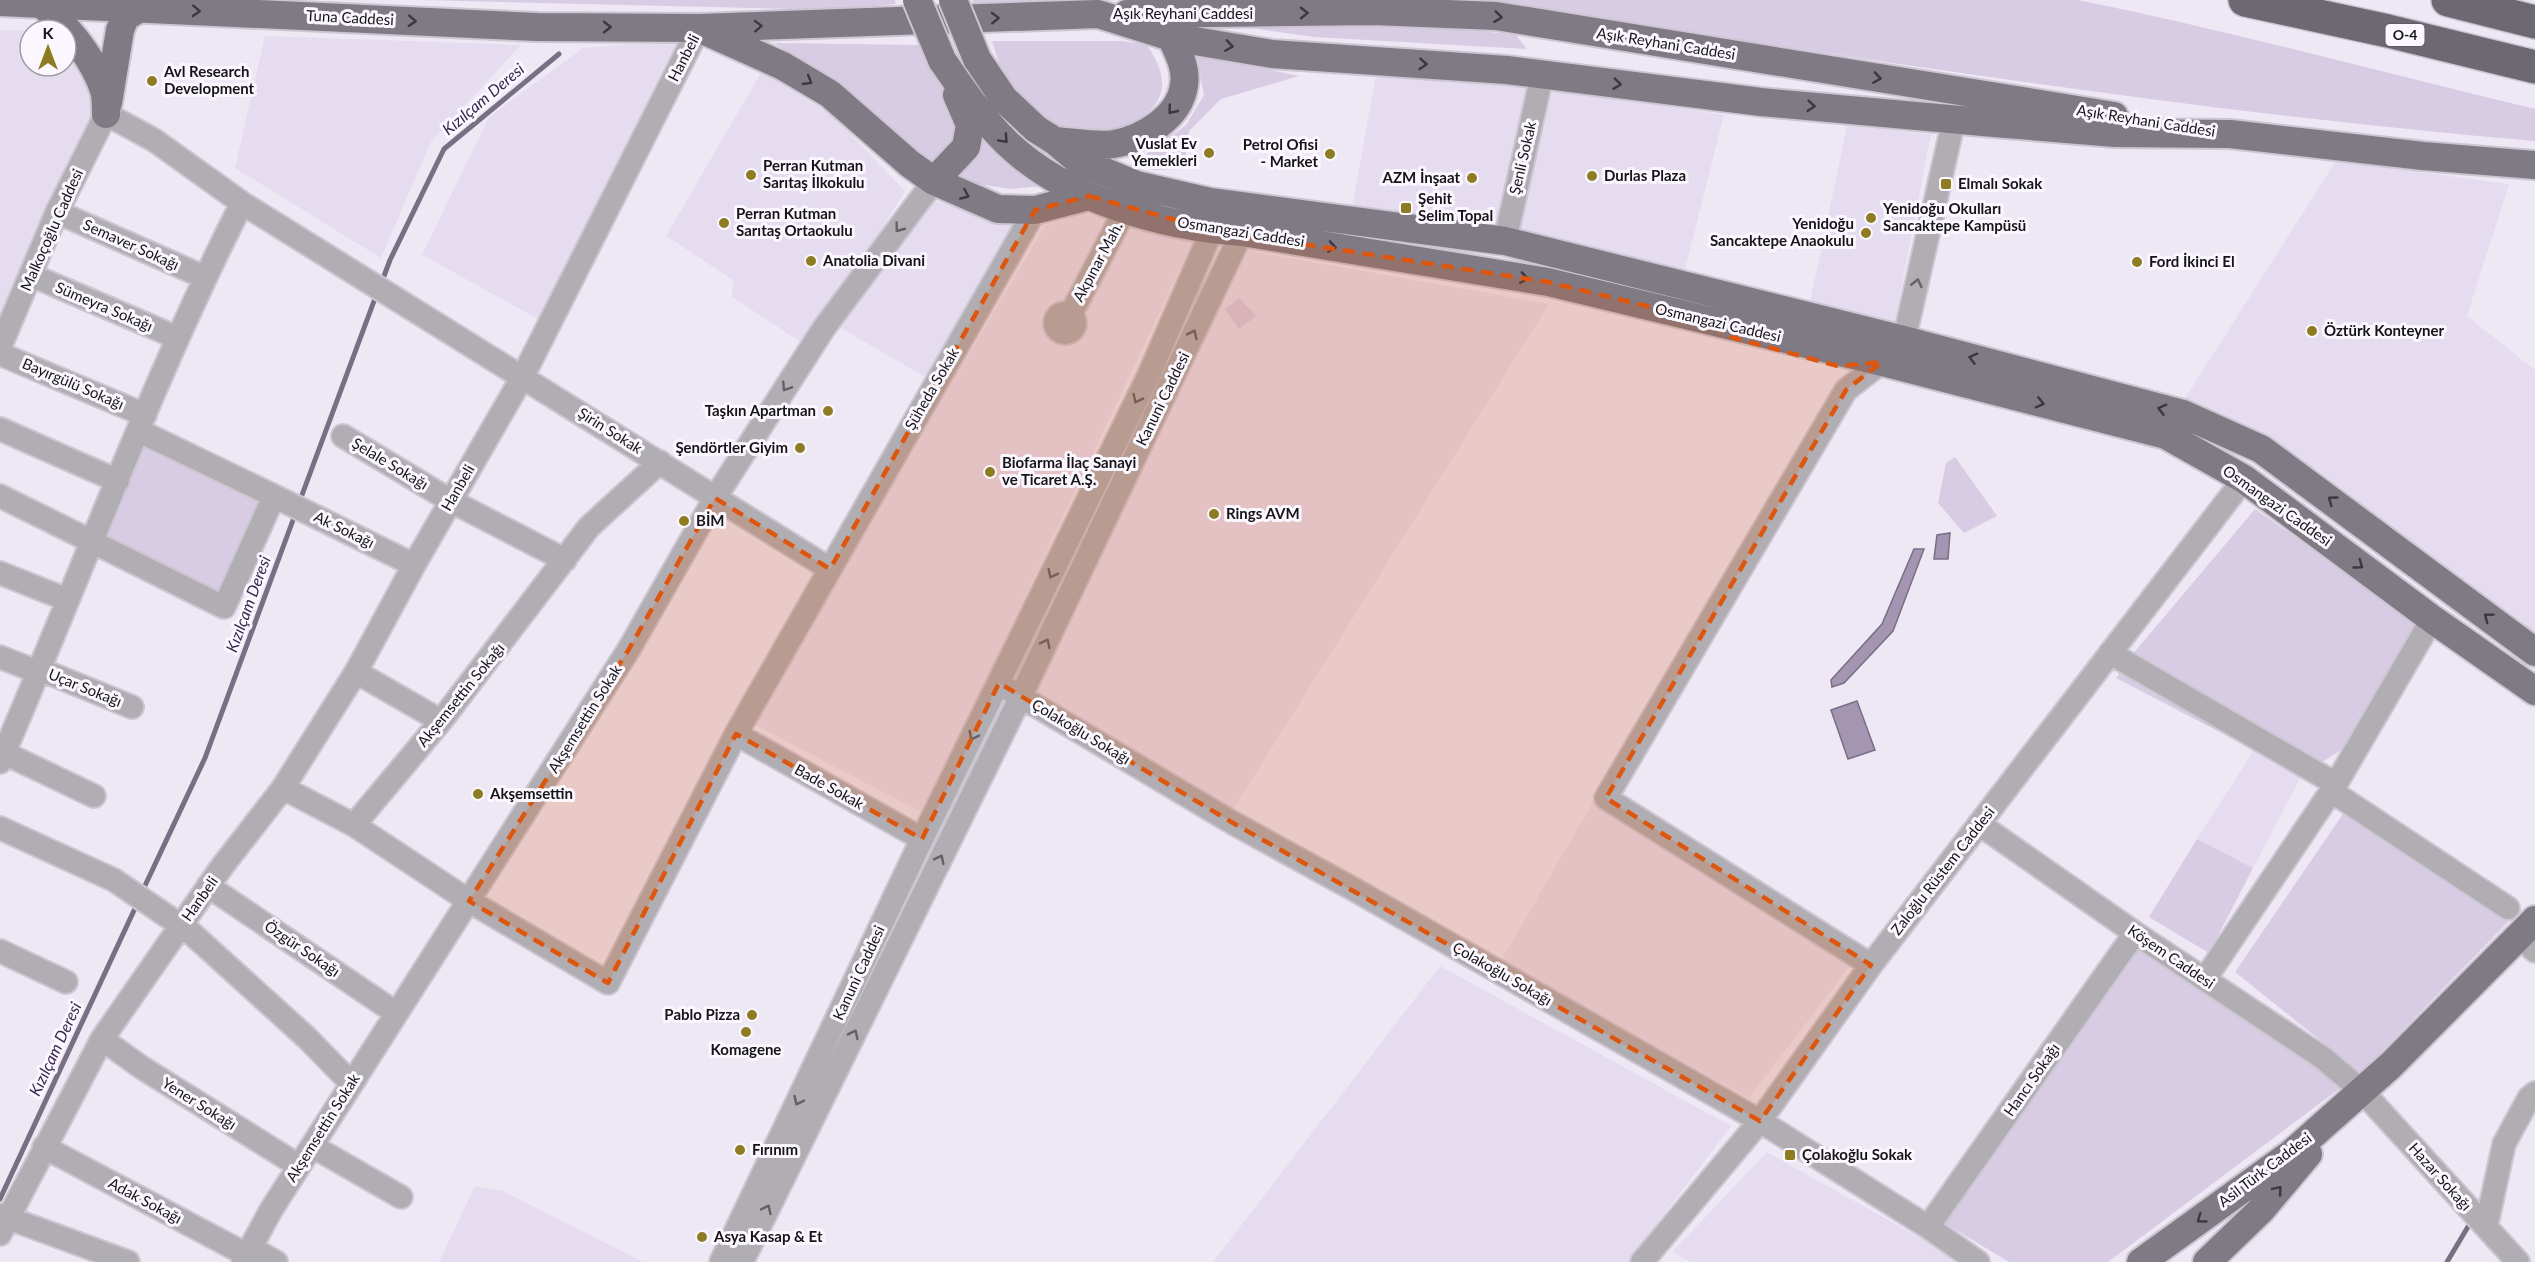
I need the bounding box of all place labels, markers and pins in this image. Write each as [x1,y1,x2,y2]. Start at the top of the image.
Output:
place label: Avl Research Development [163,62,255,97]
marker: Avl Research Development [145,74,159,88]
place label: Vuslat Ev Yemekleri [1130,134,1197,169]
place label: Petrol Ofisi - Market [1243,135,1318,170]
marker: Vuslat Ev Yemekleri [1202,146,1216,160]
marker: Petrol Ofisi - Market [1323,147,1337,161]
place label: Perran Kutman Sarıtaş İlkokulu [763,156,865,191]
place label: Durlas Plaza [1604,166,1686,184]
marker: Perran Kutman Sarıtaş İlkokulu [744,168,758,182]
place label: AZM İnşaat [1382,168,1460,186]
marker: Durlas Plaza [1585,169,1599,183]
marker: AZM İnşaat [1465,171,1479,185]
place label: Elmalı Sokak [1958,174,2043,192]
marker: Elmalı Sokak [1939,177,1953,191]
place label: Şehit Selim Topal [1418,189,1493,224]
place label: Yenidoğu Okulları Sancaktepe Kampüsü [1882,199,2026,234]
marker: Şehit Selim Topal [1399,201,1413,215]
place label: Perran Kutman Sarıtaş Ortaokulu [736,204,853,239]
marker: Yenidoğu Okulları Sancaktepe Kampüsü [1864,211,1878,225]
place label: Yenidoğu Sancaktepe Anaokulu [1710,214,1854,249]
marker: Perran Kutman Sarıtaş Ortaokulu [717,216,731,230]
marker: Yenidoğu Sancaktepe Anaokulu [1859,226,1873,240]
place label: Anatolia Divani [822,251,925,269]
place label: Ford İkinci El [2149,252,2235,270]
marker: Anatolia Divani [804,254,818,268]
marker: Ford İkinci El [2130,255,2144,269]
place label: Öztürk Konteyner [2324,321,2445,339]
marker: Öztürk Konteyner [2305,324,2319,338]
place label: Taşkın Apartman [705,401,816,419]
marker: Taşkın Apartman [821,404,835,418]
place label: Şendörtler Giyim [675,438,788,456]
marker: Şendörtler Giyim [793,441,807,455]
place label: Biofarma İlaç Sanayi ve Ticaret A.Ş. [1002,453,1136,488]
marker: Biofarma İlaç Sanayi ve Ticaret A.Ş. [983,465,997,479]
place label: Rings AVM [1226,504,1300,522]
marker: Rings AVM [1207,507,1221,521]
place label: BİM [696,511,725,529]
marker: BİM [677,514,691,528]
place label: Akşemsettin [489,784,573,802]
marker: Akşemsettin [471,787,485,801]
place label: Pablo Pizza [664,1005,740,1023]
marker: Pablo Pizza [745,1008,759,1022]
marker: Komagene [739,1025,753,1039]
place label: Komagene [711,1040,781,1058]
place label: Fırınım [752,1140,798,1158]
marker: Fırınım [733,1143,747,1157]
place label: Çolakoğlu Sokak [1802,1145,1913,1163]
marker: Çolakoğlu Sokak [1783,1148,1797,1162]
place label: Asya Kasap & Et [713,1227,823,1245]
marker: Asya Kasap & Et [695,1230,709,1244]

